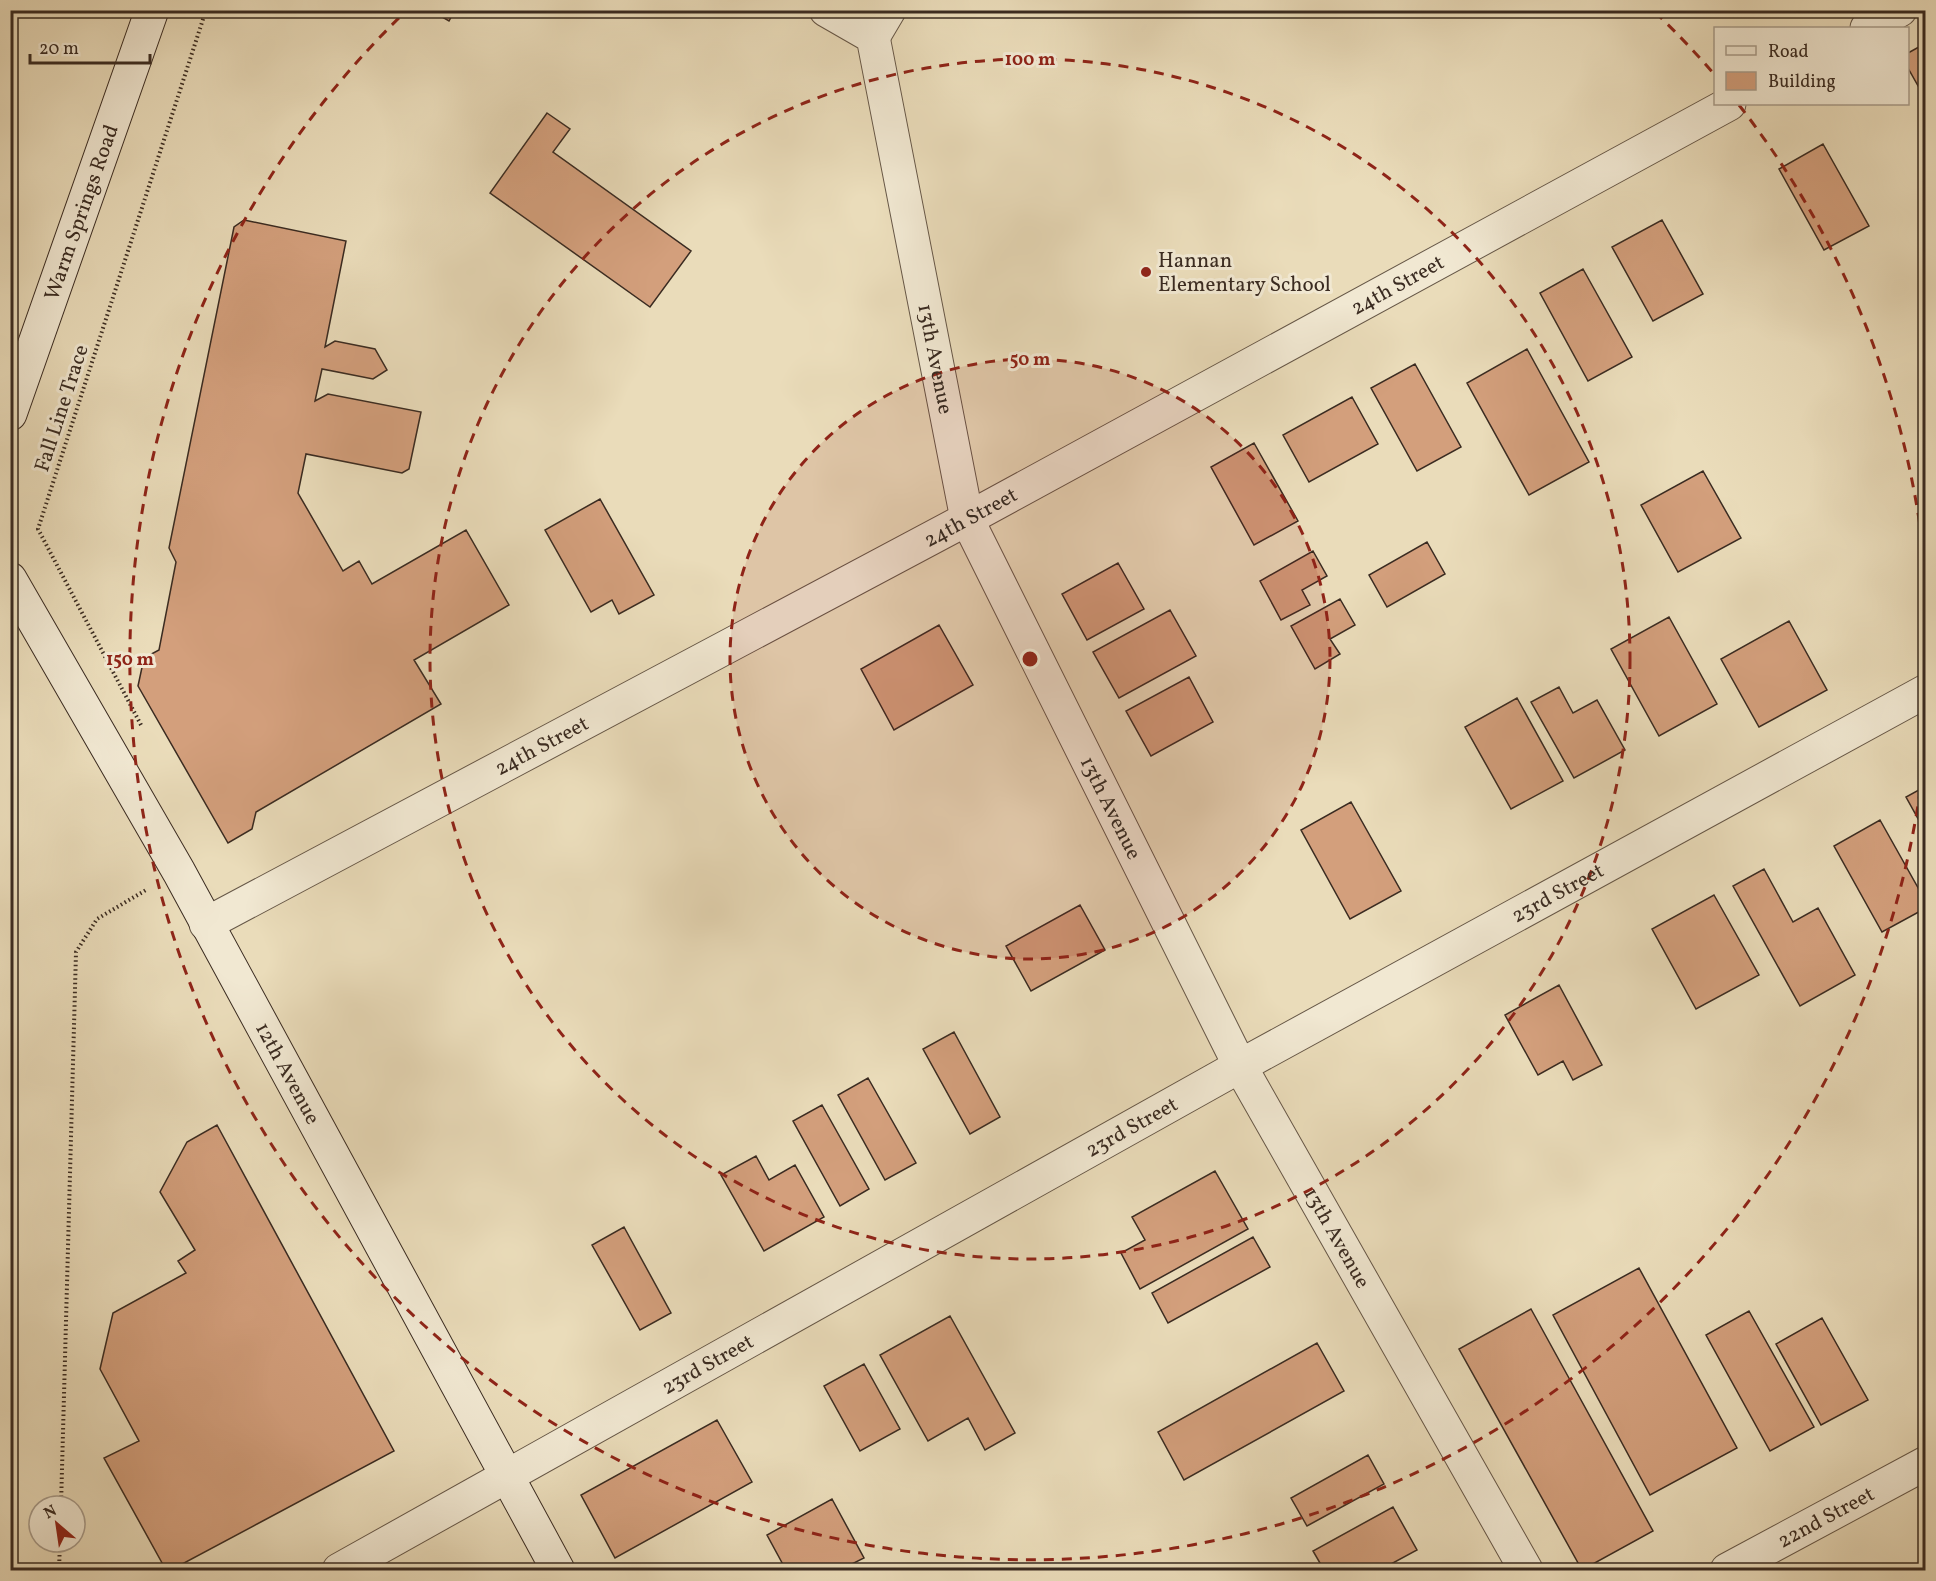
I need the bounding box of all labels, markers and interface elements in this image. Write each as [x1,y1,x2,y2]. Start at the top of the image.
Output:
scale bar [30,27,150,65]
legend [1714,27,1909,105]
text: 20 m [39,37,79,62]
text: Road [1768,40,1809,65]
text: 100 m [1005,48,1055,73]
text: Building [1768,70,1836,95]
street label: Warm Springs Road [38,121,127,304]
place label: Hannan Elementary School [1158,247,1331,300]
street label: 24th Street [1346,249,1450,323]
marker: Hannan Elementary School [1139,265,1153,279]
street label: 13th Avenue [909,301,959,417]
street label: Fall Line Trace [28,341,97,476]
text: 50 m [1010,348,1050,373]
street label: 24th Street [919,481,1023,555]
text: 150 m [106,648,154,673]
centre of rings [1020,649,1040,669]
street label: 24th Street [490,710,594,784]
street label: 13th Avenue [1072,752,1148,865]
street label: 23rd Street [1507,857,1609,931]
street label: 12th Avenue [247,1017,326,1130]
street label: 23rd Street [1081,1091,1184,1165]
street label: 13th Avenue [1296,1183,1376,1294]
street label: 23rd Street [657,1328,759,1403]
street label: 22nd Street [1773,1480,1880,1556]
north arrow [27,1494,87,1554]
text: N [40,1500,61,1525]

